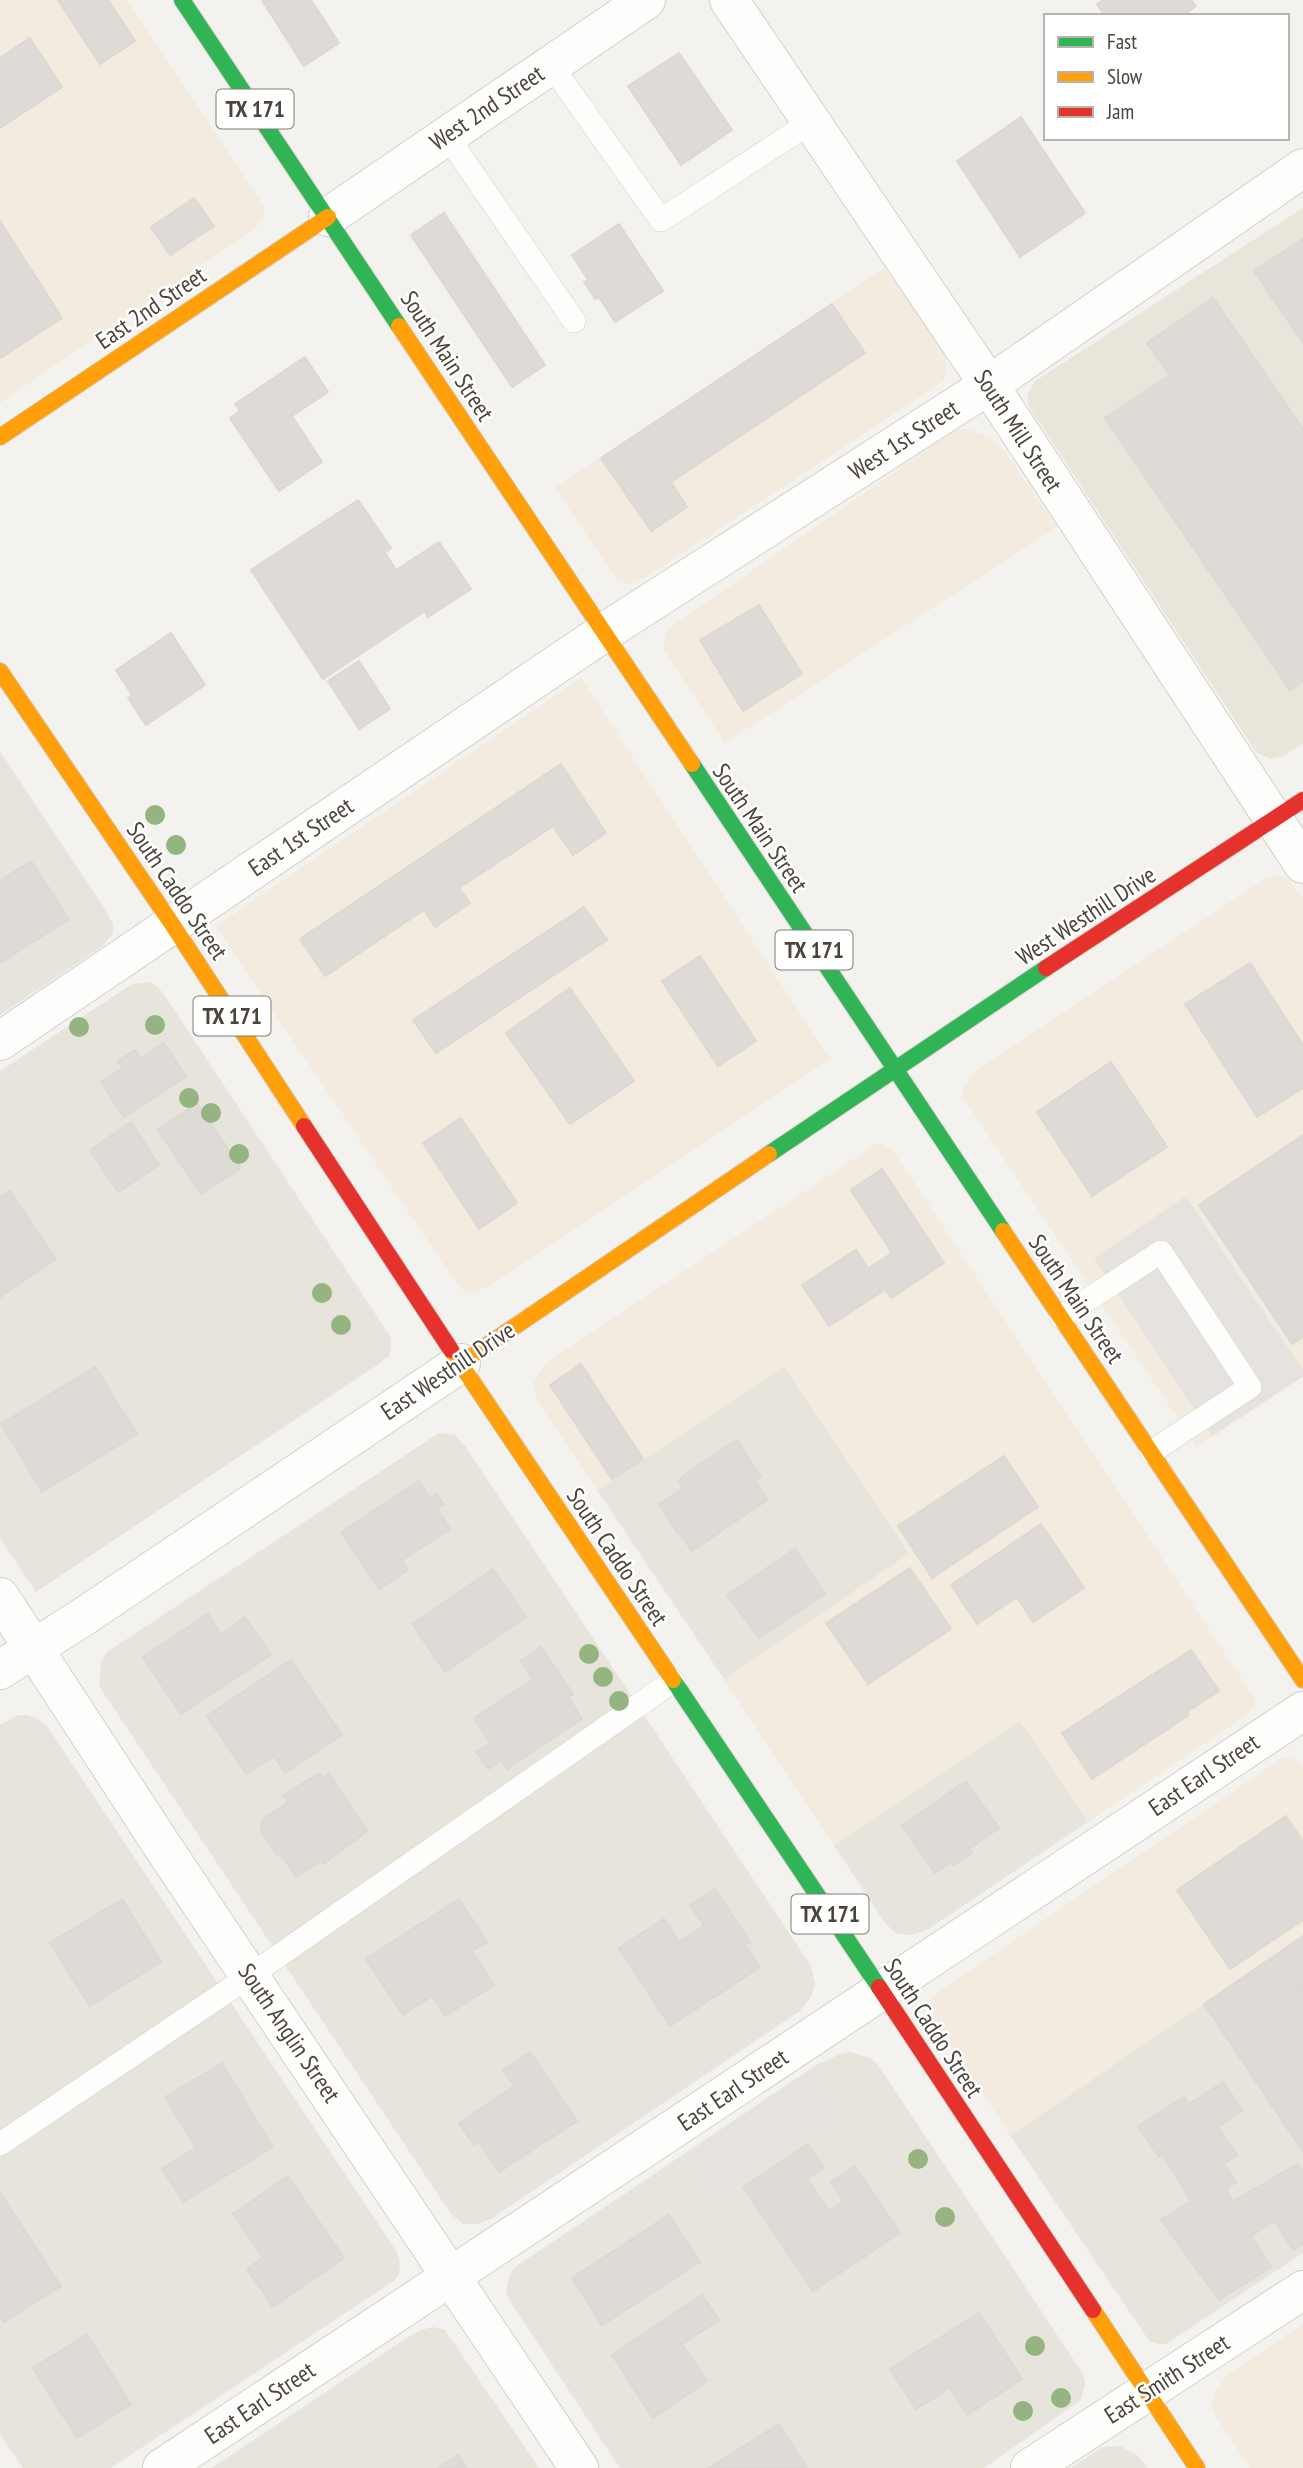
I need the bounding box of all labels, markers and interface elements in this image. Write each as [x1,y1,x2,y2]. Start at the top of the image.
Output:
legend [1044,14,1289,140]
text: Fast [1107,28,1137,55]
street label: West 2nd Street [424,58,550,157]
text: Slow [1107,63,1143,90]
road number: TX 171 [216,90,294,128]
text: Jam [1106,98,1134,125]
street label: East 2nd Street [90,259,212,356]
street label: South Main Street [394,285,501,427]
street label: South Mill Street [967,364,1070,498]
street label: West 1st Street [843,392,965,487]
street label: South Main Street [706,757,815,898]
street label: East 1st Street [242,790,359,883]
street label: South Caddo Street [120,816,235,966]
street label: West Westhill Drive [1010,859,1161,972]
road number: TX 171 [776,931,852,970]
road number: TX 171 [194,996,270,1036]
street label: South Main Street [1022,1228,1131,1369]
street label: East Westhill Drive [375,1314,521,1427]
street label: South Caddo Street [560,1482,675,1632]
street label: East Earl Street [1143,1726,1265,1823]
road number: TX 171 [792,1895,868,1934]
street label: South Caddo Street [877,1952,990,2103]
street label: South Anglin Street [232,1957,348,2108]
street label: East Earl Street [672,2041,794,2138]
street label: East Smith Street [1098,2326,1235,2430]
street label: East Earl Street [199,2354,321,2451]

